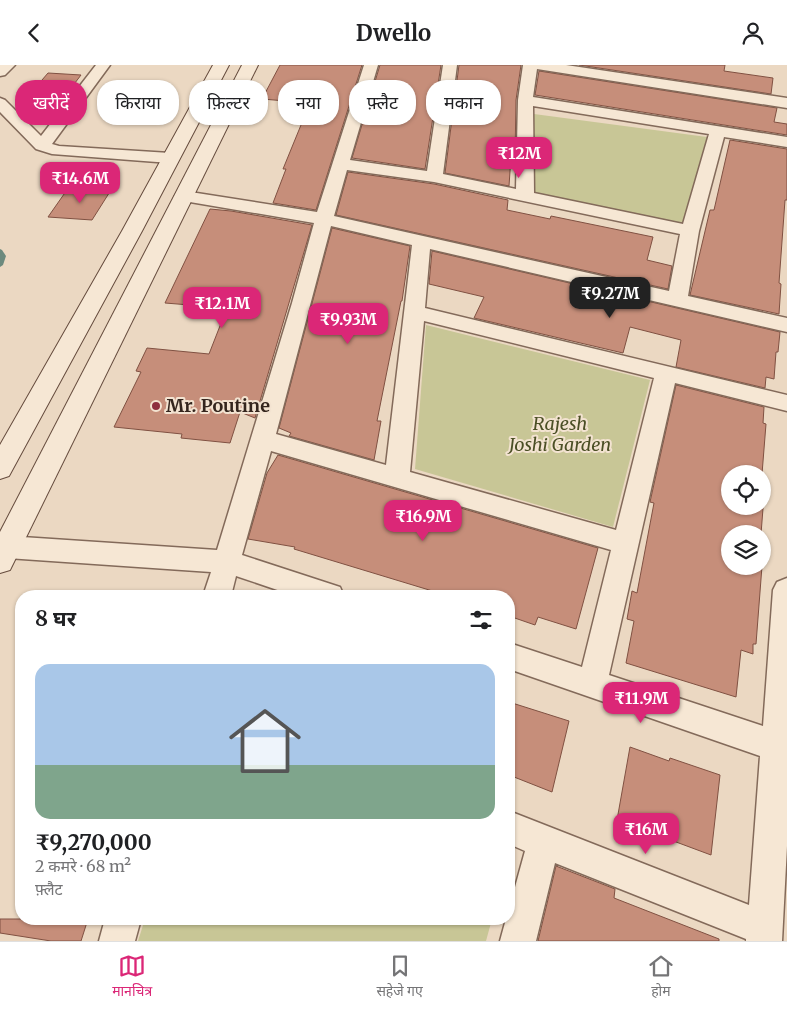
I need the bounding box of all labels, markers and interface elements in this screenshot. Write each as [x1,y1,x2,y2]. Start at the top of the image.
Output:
icon: back [20,19,48,47]
text: Dwello [356,19,431,47]
icon: person [739,19,767,47]
chip: खरीदें [15,80,87,125]
chip: किराया [97,80,179,125]
chip: फ़िल्टर [189,80,268,125]
chip: नया [278,80,339,125]
chip: फ़्लैट [349,80,416,125]
chip: मकान [426,80,501,125]
pin: ₹12M [489,137,549,179]
text: ₹12M [497,143,541,163]
pin: ₹14.6M [39,161,121,204]
text: ₹14.6M [51,168,109,188]
pin: ₹9.27M [569,277,651,319]
text: ₹9.27M [580,283,640,303]
pin: ₹12.1M [181,287,263,329]
text: ₹12.1M [194,293,250,313]
pin: ₹9.93M [307,303,389,345]
text: ₹9.93M [319,309,377,329]
place label: Mr. Poutine [166,394,270,417]
marker: Mr. Poutine [150,400,162,412]
park label: Rajesh Joshi Garden [507,412,611,456]
map controls [721,465,771,575]
button: locate [721,465,771,515]
pin: ₹16.9M [382,499,464,542]
text: ₹16.9M [395,506,451,526]
button: layers [721,525,771,575]
text: 8 घर [35,605,76,632]
icon: filters [467,606,495,634]
pin: ₹11.9M [600,681,682,724]
text: ₹11.9M [614,688,668,708]
icon: home [220,696,310,786]
pin: ₹16M [616,813,676,855]
text: ₹16M [624,819,668,839]
text: ₹9,270,000 [35,829,152,856]
text: 2 कमरे · 68 m² [35,856,131,876]
text: फ़्लैट [35,879,63,899]
tab: मानचित्र [112,952,152,1002]
tab: सहेजे गए [376,952,423,1002]
tab: होम [647,952,675,1002]

